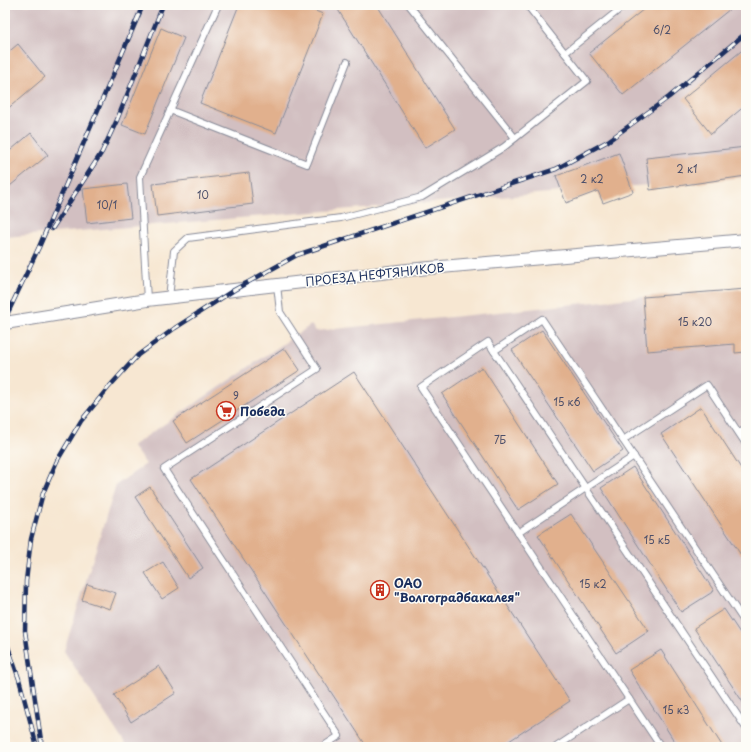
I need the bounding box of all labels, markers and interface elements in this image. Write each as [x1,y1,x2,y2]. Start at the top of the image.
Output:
house number: 6/2 [653,22,671,37]
house number: 2 к1 [677,161,697,176]
house number: 2 к2 [580,171,604,186]
house number: 10 [197,187,209,202]
house number: 10/1 [97,197,117,212]
street label: ПРОЕЗД НЕФТЯНИКОВ [305,258,445,290]
house number: 15 к20 [678,314,712,329]
house number: 9 [233,388,239,403]
house number: 15 к6 [554,394,580,409]
supermarket icon: Победа [215,400,237,422]
place label: Победа [240,402,286,420]
house number: 7Б [494,432,507,447]
house number: 15 к5 [644,532,670,547]
place label: ОАО "Волгоградбакалея" [394,574,520,606]
house number: 15 к2 [579,576,607,591]
building icon: ОАО "Волгоградбакалея" [369,579,391,601]
house number: 15 к3 [663,702,689,717]

